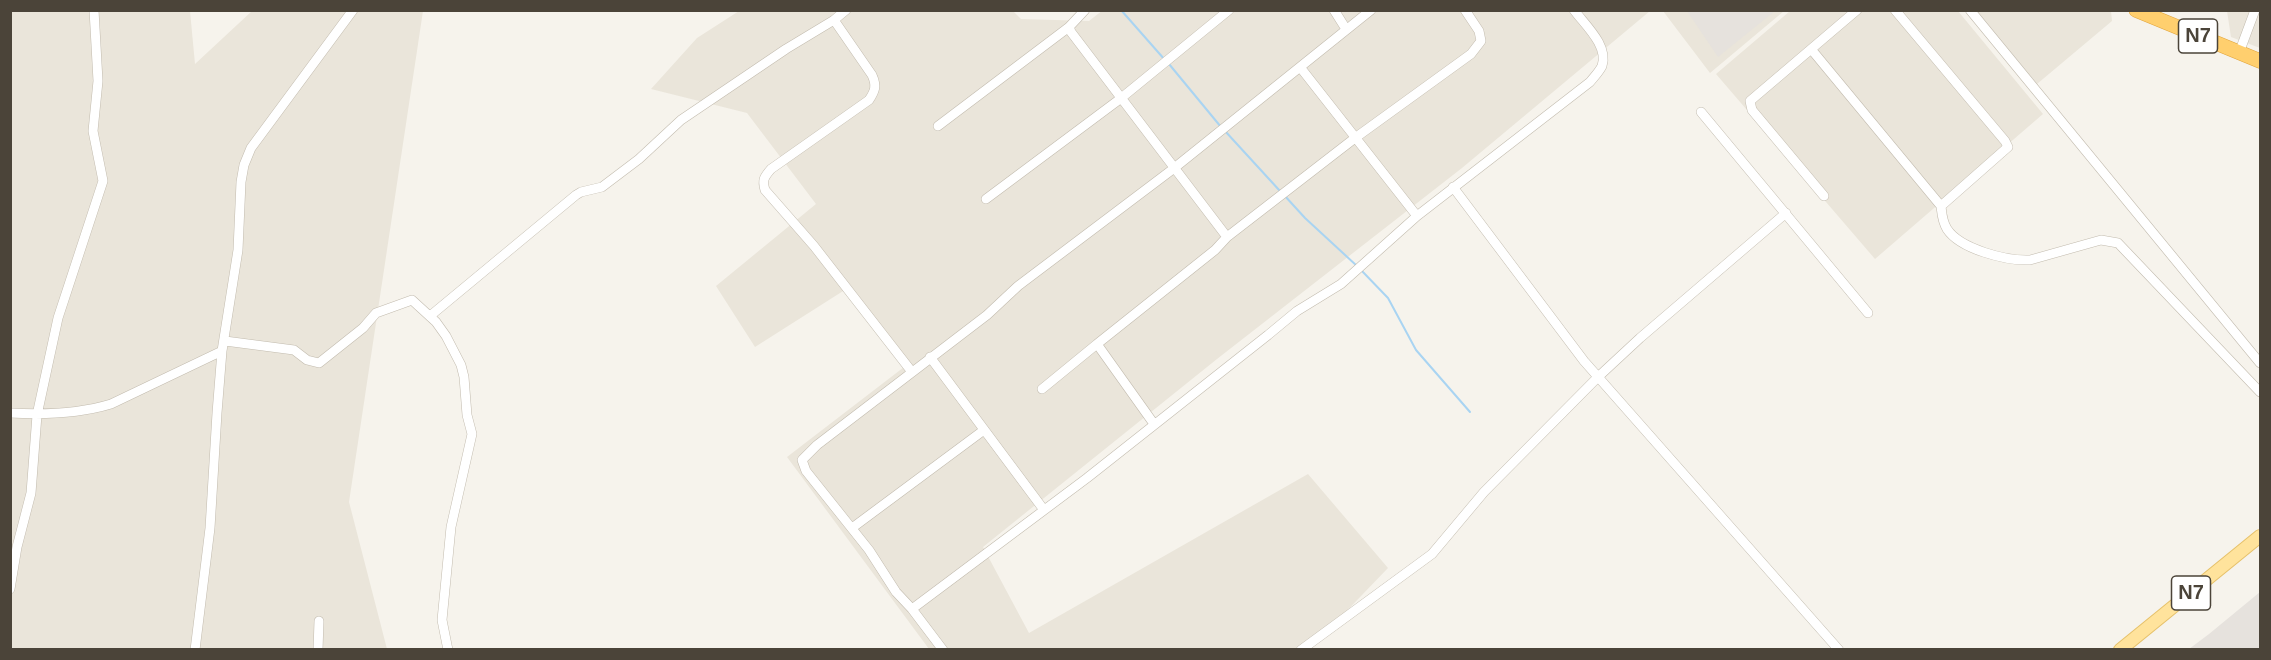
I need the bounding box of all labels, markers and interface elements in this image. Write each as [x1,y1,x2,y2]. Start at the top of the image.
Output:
road number: N7 [2178,19,2218,53]
road number: N7 [2172,576,2210,610]

